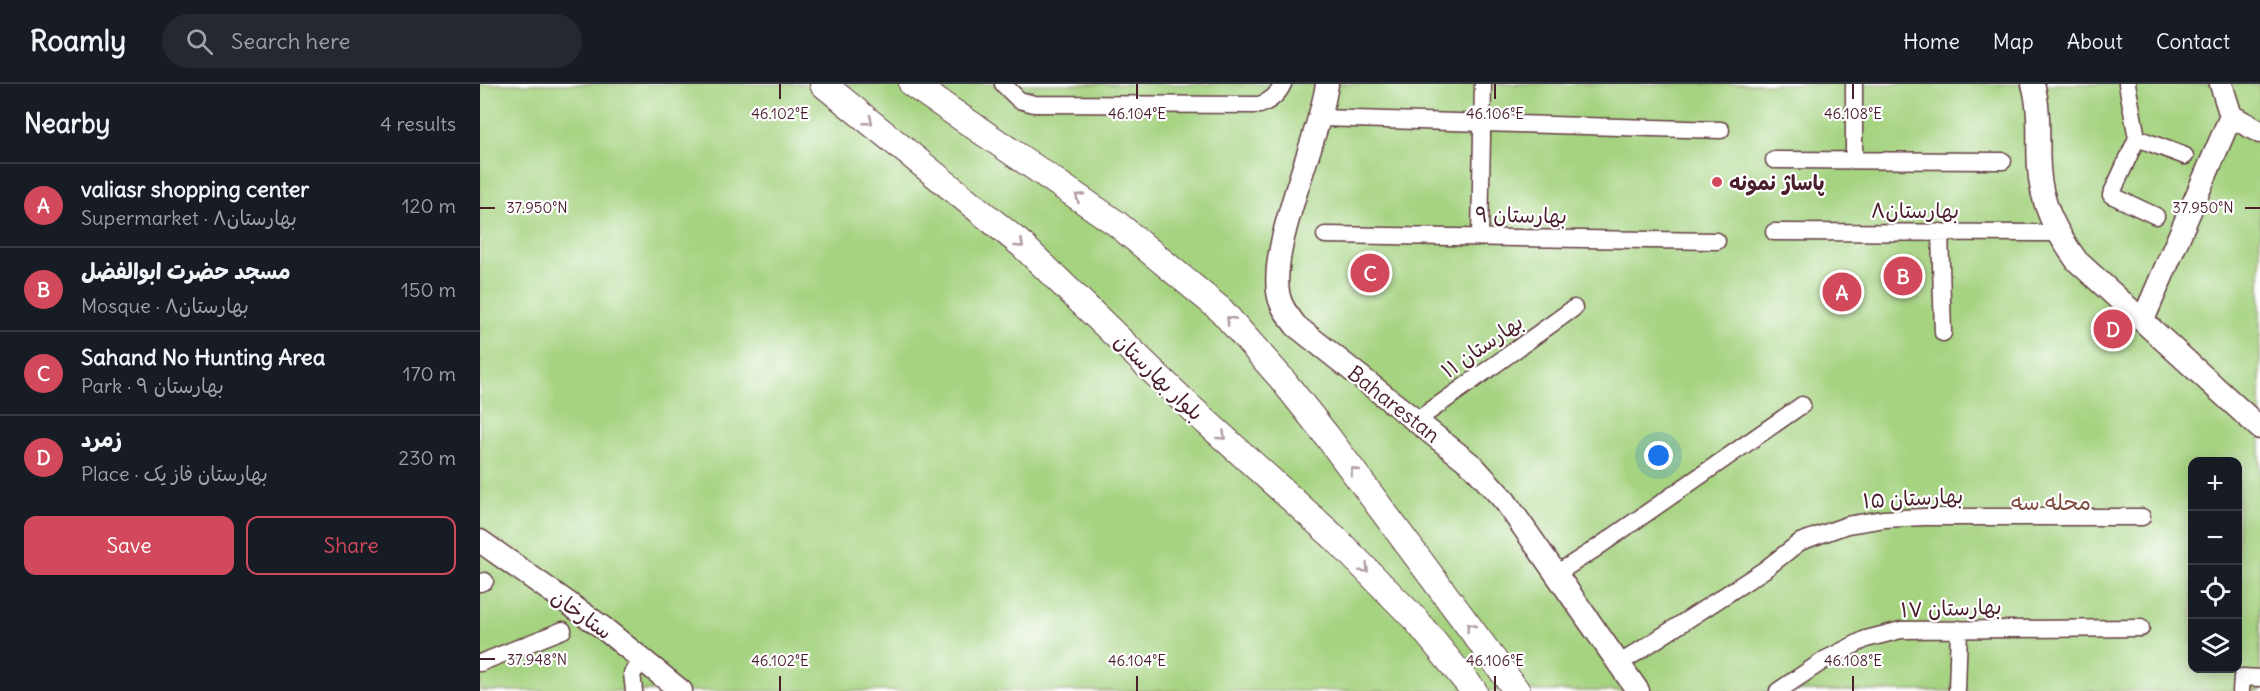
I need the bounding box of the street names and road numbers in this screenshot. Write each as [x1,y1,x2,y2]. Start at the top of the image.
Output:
street label: بهارستان۸ [1871,197,1959,224]
street label: بهارستان ۹ [1475,201,1567,229]
street label: بهارستان ۱۱ [1436,308,1528,384]
street label: بلوار بهارستان [1109,328,1209,426]
street label: Baharestan [1342,360,1446,448]
street label: بهارستان ۱۵ [1862,482,1964,514]
street label: ستارخان [546,583,618,645]
street label: بهارستان ۱۷ [1900,593,2002,623]

